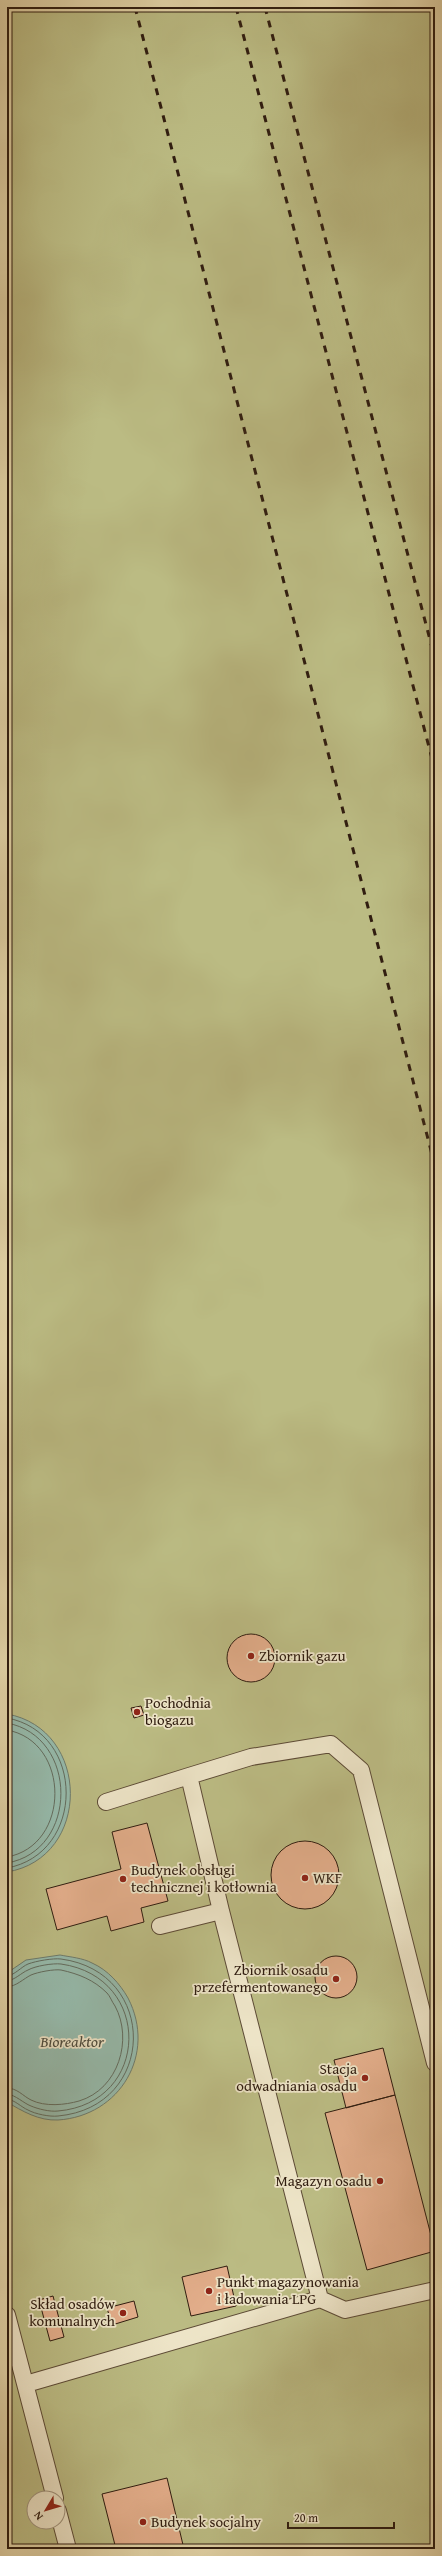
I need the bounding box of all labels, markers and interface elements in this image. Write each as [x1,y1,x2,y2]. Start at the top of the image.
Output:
place label: Zbiornik gazu [259,1645,346,1666]
marker: Zbiornik gazu [246,1651,256,1661]
place label: Pochodnia biogazu [145,1692,211,1730]
marker: Pochodnia biogazu [132,1707,142,1717]
place label: Budynek obsługi technicznej i kotłownia [131,1859,277,1897]
place label: WKF [313,1867,342,1888]
marker: WKF [300,1873,310,1883]
marker: Budynek obsługi technicznej i kotłownia [118,1874,128,1884]
place label: Zbiornik osadu przefermentowanego [194,1959,329,1997]
marker: Zbiornik osadu przefermentowanego [331,1974,341,1984]
water label: Bioreaktor [39,2029,105,2053]
place label: Stacja odwadniania osadu [236,2058,358,2096]
marker: Stacja odwadniania osadu [360,2073,370,2083]
place label: Magazyn osadu [275,2170,373,2191]
marker: Magazyn osadu [375,2176,385,2186]
place label: Punkt magazynowania i ładowania LPG [217,2271,359,2309]
marker: Punkt magazynowania i ładowania LPG [204,2286,214,2296]
place label: Skład osadów komunalnych [29,2293,116,2331]
marker: Skład osadów komunalnych [118,2308,128,2318]
north arrow [26,2490,66,2530]
scale bar [288,2504,394,2530]
text: N [29,2508,47,2524]
text: 20 m [294,2509,318,2526]
place label: Budynek socjalny [151,2511,261,2532]
marker: Budynek socjalny [138,2517,148,2527]

